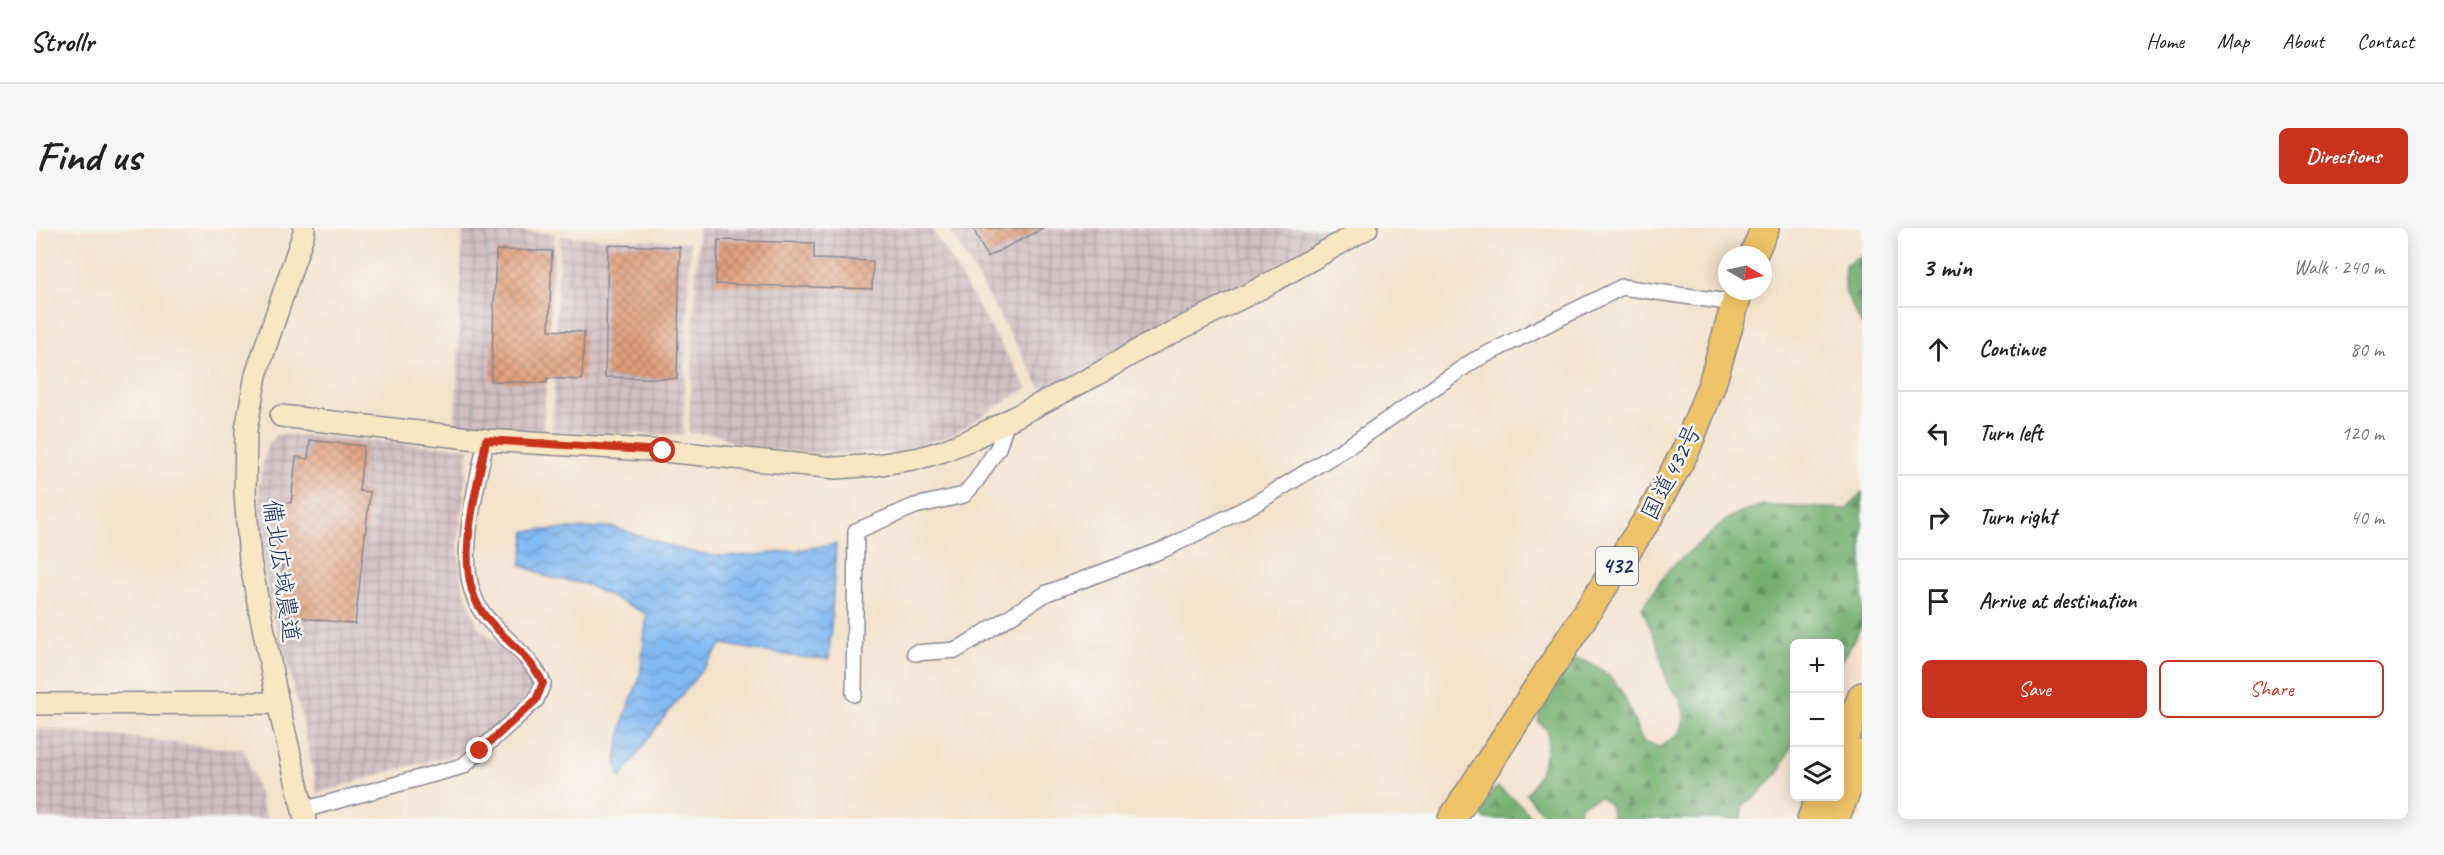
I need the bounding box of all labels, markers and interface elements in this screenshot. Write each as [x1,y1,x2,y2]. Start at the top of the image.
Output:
text: Strollr [30,24,94,59]
text: Home [2146,28,2184,54]
text: Map [2217,28,2249,54]
text: About [2282,28,2324,54]
text: Contact [2357,28,2414,54]
button: Directions [2279,128,2408,184]
text: Find us [36,130,141,183]
north arrow [1718,246,1772,300]
text: 3 min [1922,251,1972,284]
text: Walk · 240 m [2294,255,2384,280]
icon: ahead [1922,333,1955,366]
text: Continue [1979,335,2045,363]
text: 80 m [2350,337,2384,362]
icon: left [1922,417,1955,450]
street label: 国道432号 [1634,419,1708,525]
text: Turn left [1979,419,2043,447]
text: 120 m [2341,421,2384,446]
route start [649,437,675,463]
street label: 備北広域農道 [257,498,307,644]
icon: right [1922,501,1955,534]
text: Turn right [1979,503,2056,531]
text: 40 m [2350,505,2384,530]
road number: 432 [1596,547,1638,585]
icon: arrive [1922,585,1955,618]
text: Arrive at destination [1979,587,2136,615]
map controls [1790,639,1844,801]
button: + [1790,639,1844,693]
button: Save [1922,660,2147,718]
button: Share [2159,660,2384,718]
button: − [1790,693,1844,747]
route end [466,737,492,763]
button: layers [1790,747,1844,801]

